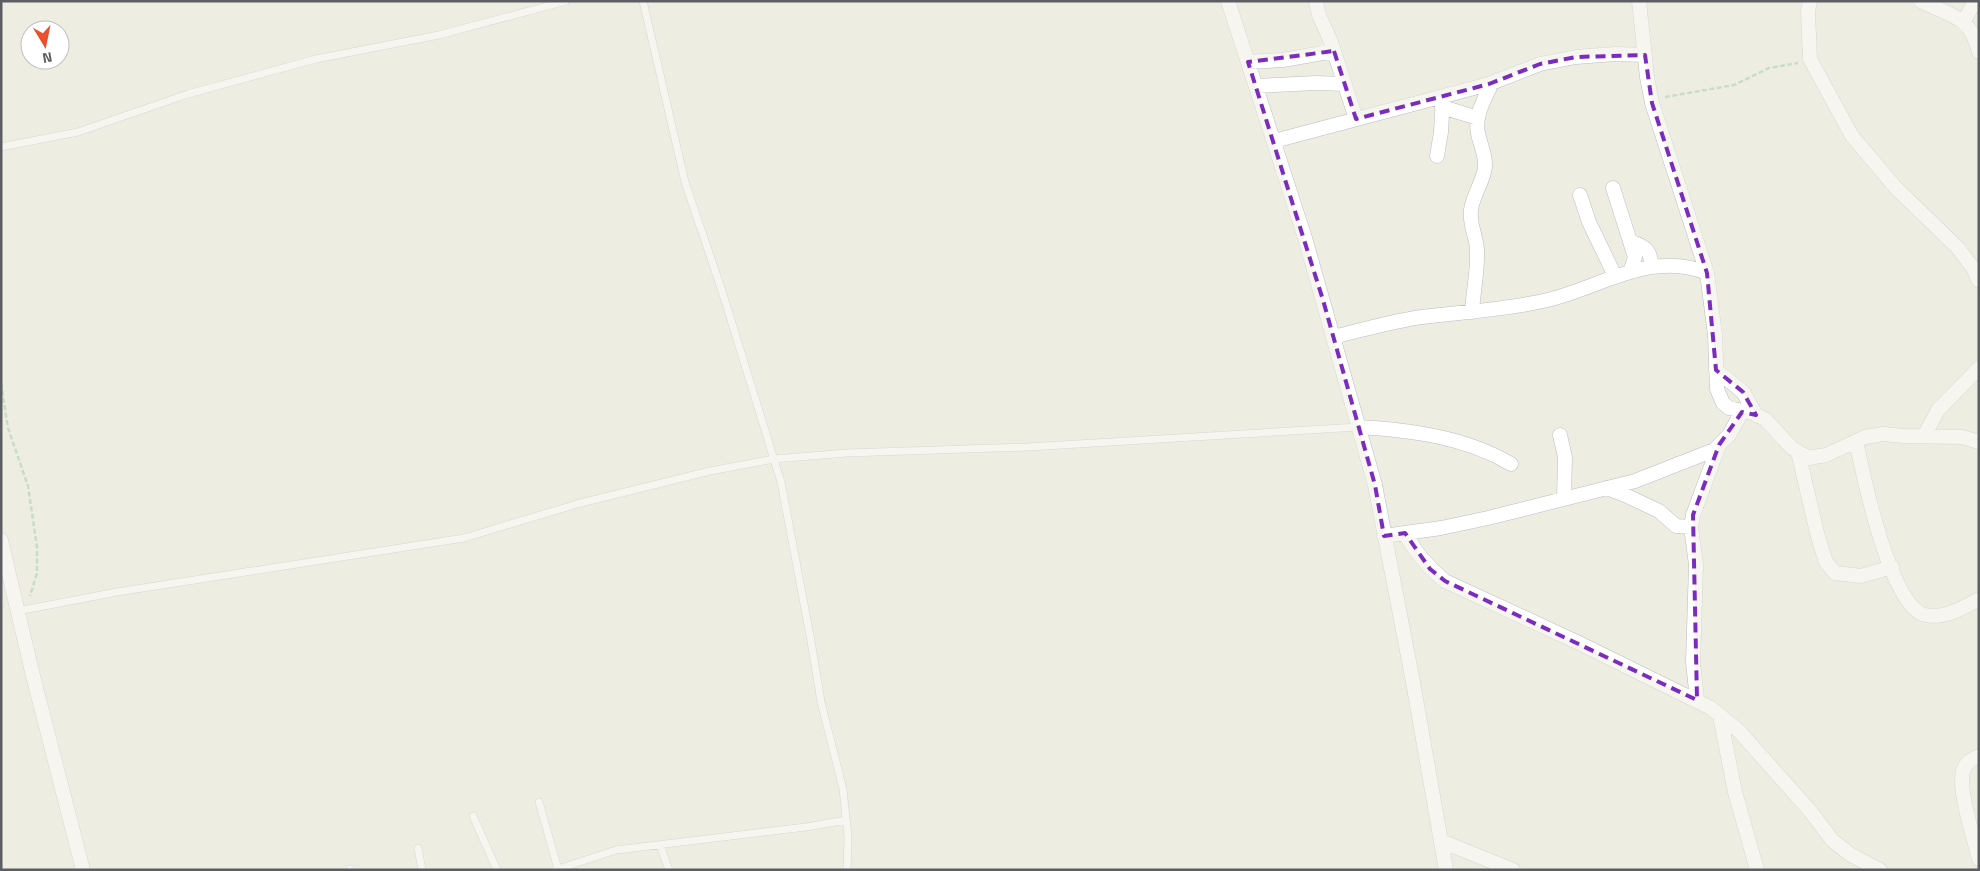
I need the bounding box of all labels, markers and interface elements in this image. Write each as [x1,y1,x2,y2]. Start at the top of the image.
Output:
north arrow [20,20,70,70]
text: N [41,47,54,69]

